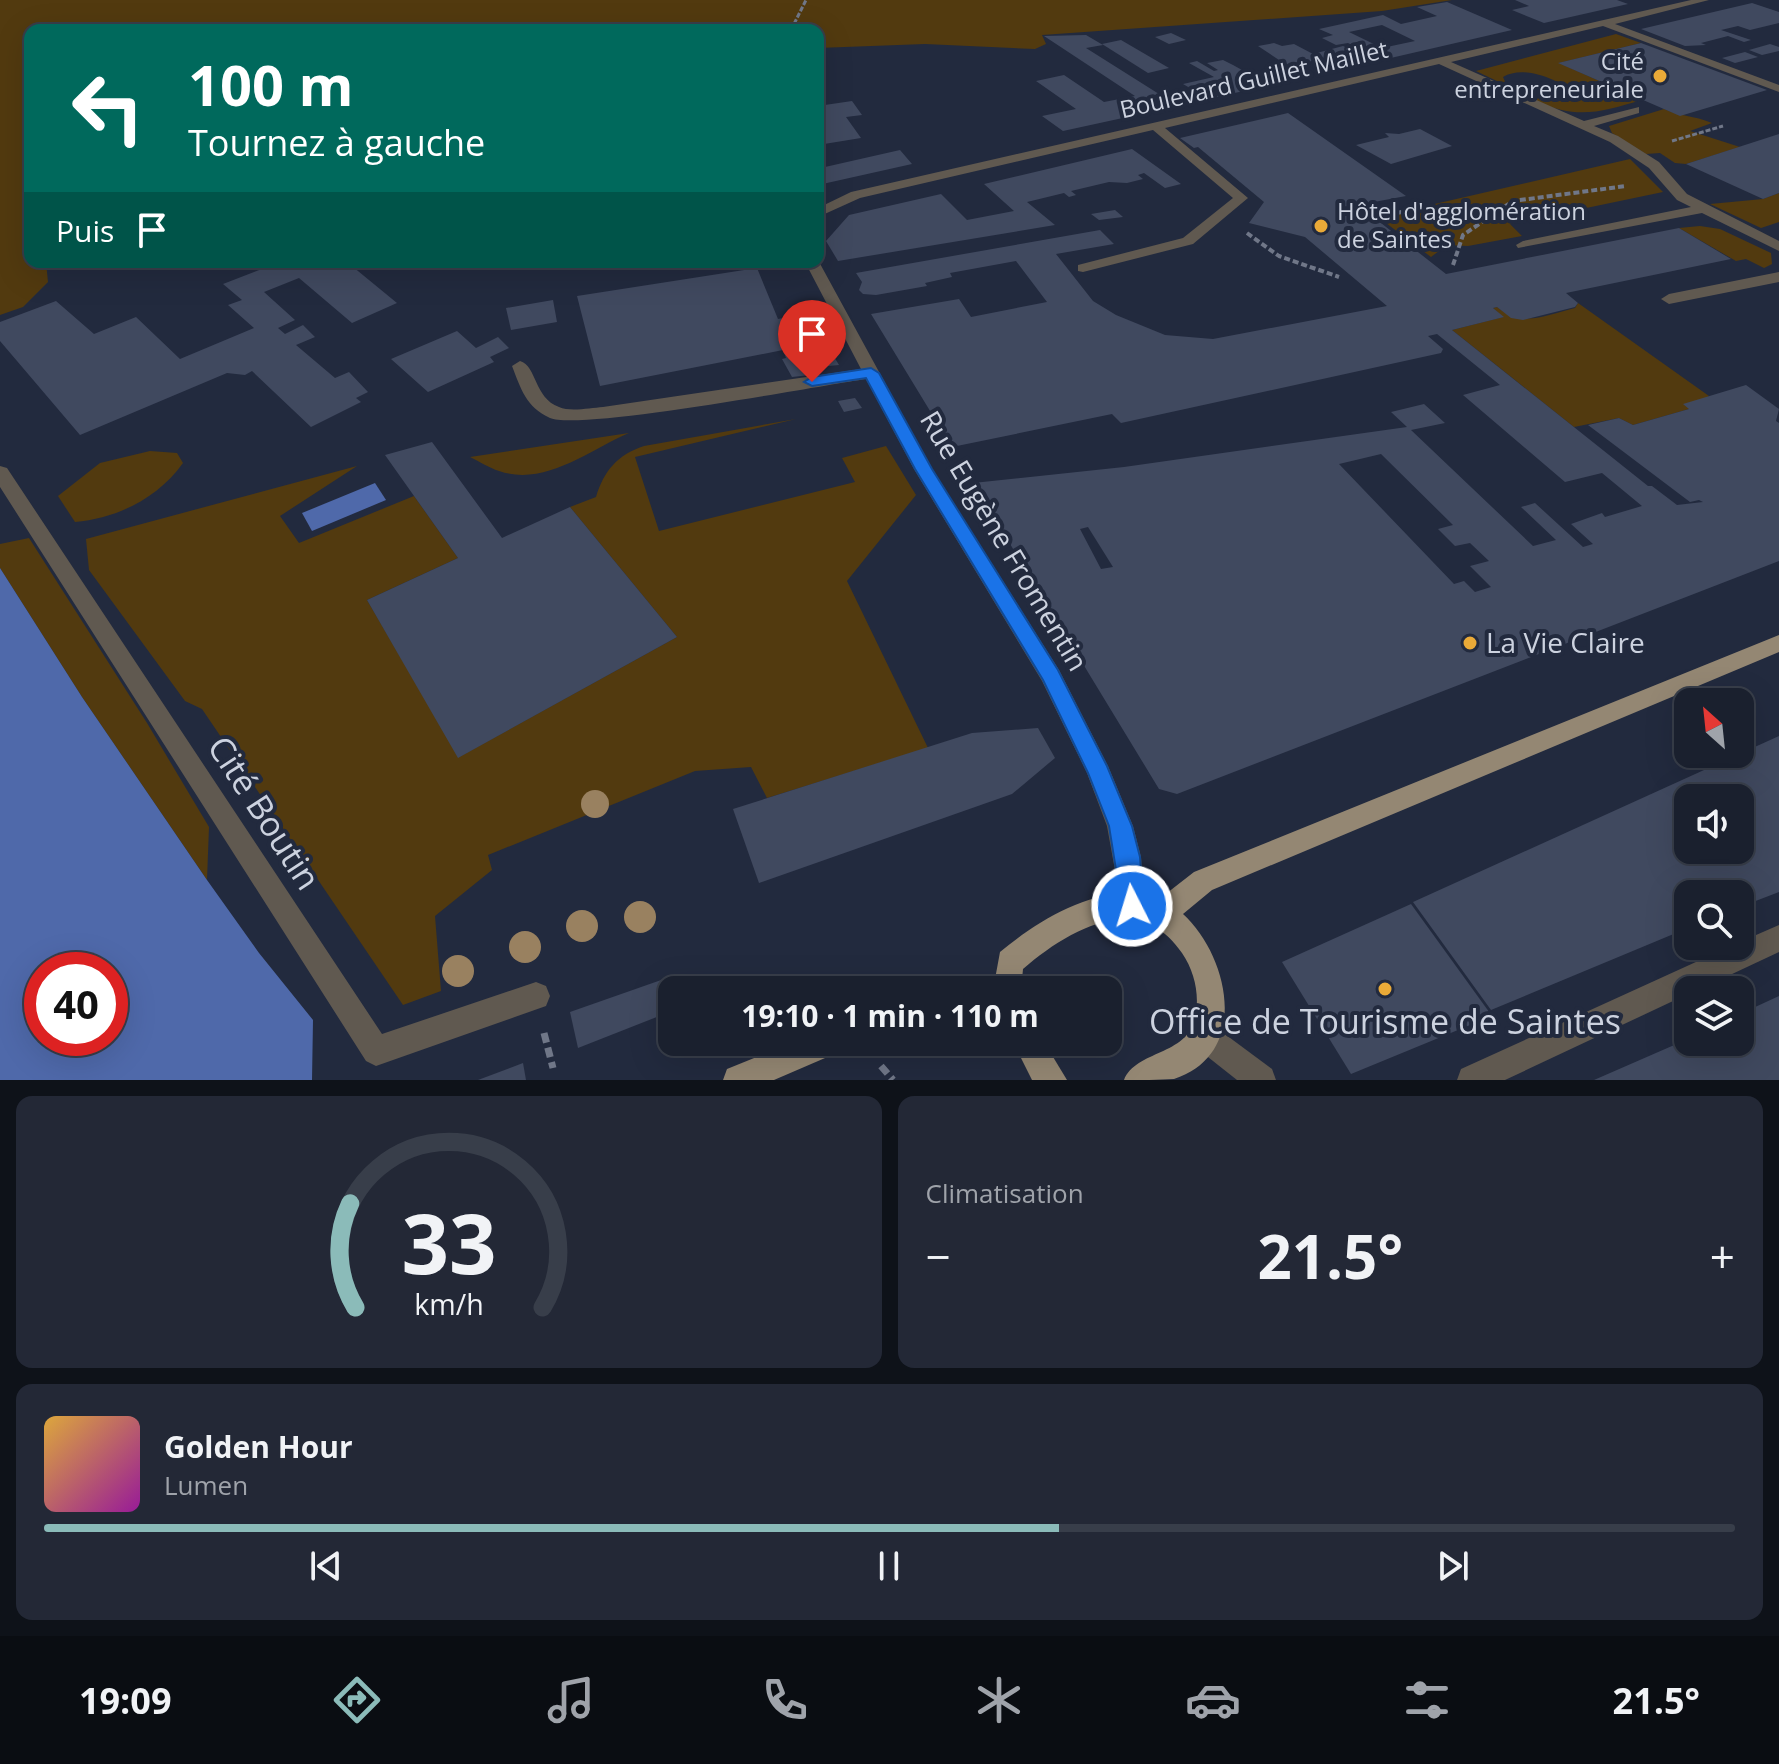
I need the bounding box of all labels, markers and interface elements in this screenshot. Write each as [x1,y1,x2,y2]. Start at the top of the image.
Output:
street label: Boulevard Guillet Maillet [1116,32,1391,125]
place label: Cité entrepreneuriale [1454,44,1644,105]
text: 100 m [188,46,354,122]
icon: left [56,56,160,160]
marker: Cité entrepreneuriale [1651,67,1669,85]
text: Tournez à gauche [188,118,485,167]
place label: Hôtel d'agglomération de Saintes [1337,194,1586,255]
icon: arrive [130,208,174,252]
text: Puis [56,210,114,251]
marker: Hôtel d'agglomération de Saintes [1312,217,1330,235]
pin [778,300,846,382]
icon: arrive [790,312,834,356]
street label: Rue Eugène Fromentin [912,403,1098,678]
place label: La Vie Claire [1486,623,1645,661]
marker: La Vie Claire [1461,634,1479,652]
north arrow [1674,688,1754,768]
map controls [1674,688,1754,1056]
street label: Cité Boutin [198,727,332,898]
button: sound [1674,784,1754,864]
position arrow [1090,864,1174,948]
button: search [1674,880,1754,960]
speed limit sign: 40 [24,952,128,1056]
button: layers [1674,976,1754,1056]
marker: Office de Tourisme de Saintes [1376,980,1394,998]
text: 19:10 · 1 min · 110 m [741,995,1039,1036]
place label: Office de Tourisme de Saintes [1149,998,1621,1044]
text: Climatisation [926,1175,1084,1211]
text: 33 [401,1185,496,1298]
text: 21.5° [1257,1215,1403,1297]
text: − [926,1226,951,1286]
text: + [1710,1226,1735,1286]
text: km/h [414,1284,483,1323]
text: Golden Hour [164,1426,353,1467]
text: Lumen [164,1467,248,1503]
icon: previous [304,1544,348,1588]
icon: pause [867,1544,911,1588]
icon: next [1431,1544,1475,1588]
icon: directions [329,1672,385,1728]
icon: music [543,1672,599,1728]
icon: phone [757,1672,813,1728]
icon: climate [971,1672,1027,1728]
icon: car [1185,1672,1241,1728]
icon: filters [1399,1672,1455,1728]
text: 19:09 [79,1676,172,1725]
text: 21.5° [1613,1676,1700,1725]

